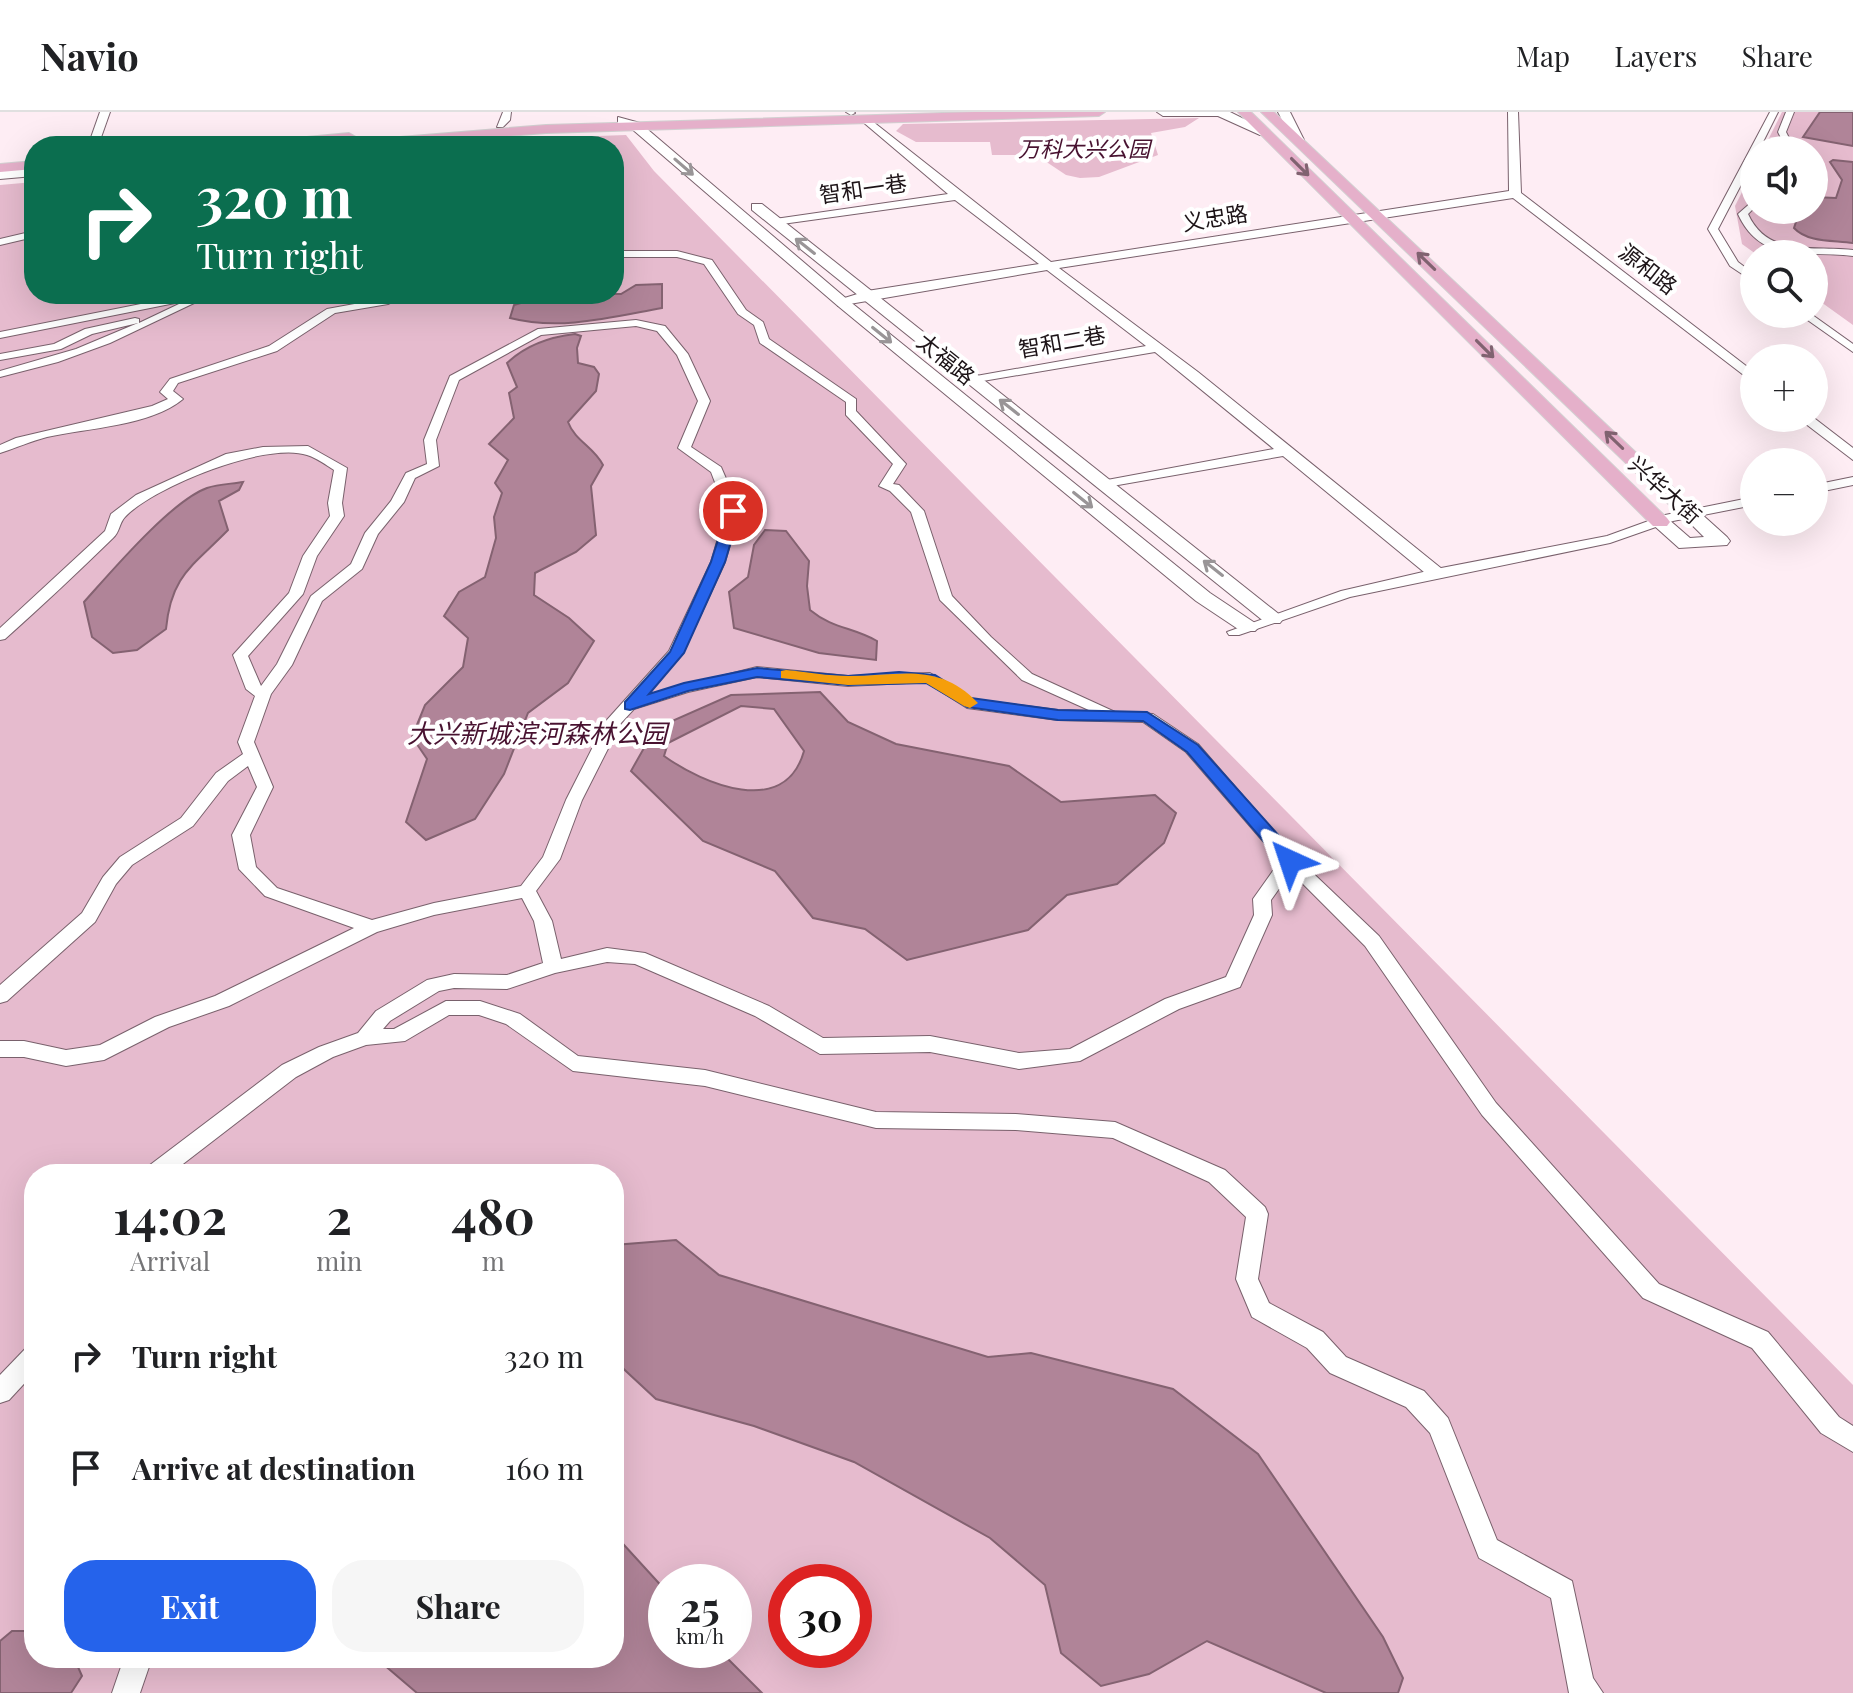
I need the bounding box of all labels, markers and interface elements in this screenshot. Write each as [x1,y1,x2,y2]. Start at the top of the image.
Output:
text: Navio [40,30,139,81]
text: Map [1516,37,1570,74]
text: Layers [1614,37,1697,74]
text: Share [1741,37,1813,74]
park label: 万科大兴公园 [1018,133,1153,163]
map controls [1740,136,1828,536]
button: sound [1740,136,1828,224]
one-way arrow [1290,157,1309,176]
text: 320 m [196,158,352,233]
one-way arrow [673,158,693,176]
street label: 智和一巷 [817,167,909,209]
icon: right [64,168,168,272]
street label: 义忠路 [1180,197,1250,237]
text: Turn right [196,230,363,278]
street label: 源和路 [1613,236,1684,300]
one-way arrow [795,237,816,255]
button: search [1740,240,1828,328]
one-way arrow [1416,251,1436,270]
street label: 智和二巷 [1016,319,1108,363]
one-way arrow [871,326,892,344]
street label: 太福路 [912,326,982,391]
one-way arrow [1475,340,1495,359]
button: + [1740,344,1828,432]
one-way arrow [999,398,1020,416]
one-way arrow [1604,431,1624,450]
button: − [1740,448,1828,536]
street label: 兴华大街 [1623,449,1708,530]
pin [699,477,767,545]
icon: arrive [711,489,755,533]
one-way arrow [1073,490,1094,508]
one-way arrow [1203,560,1224,577]
park label: 大兴新城滨河森林公园 [407,715,671,750]
position arrow [1248,819,1332,903]
text: 14:02 [113,1183,227,1247]
text: 2 [327,1183,352,1247]
text: 480 [452,1183,535,1247]
text: Arrival [130,1243,210,1278]
text: min [316,1243,362,1278]
text: m [482,1243,505,1278]
icon: right [64,1334,108,1378]
text: Turn right [132,1336,277,1376]
text: 320 m [504,1336,584,1376]
icon: arrive [64,1446,108,1490]
text: Arrive at destination [132,1448,415,1488]
text: 160 m [505,1448,584,1488]
button: Exit [64,1560,316,1652]
button: Share [332,1560,584,1652]
speed limit sign: 30 [768,1564,872,1668]
text: 25 [680,1579,720,1632]
text: km/h [676,1622,724,1649]

